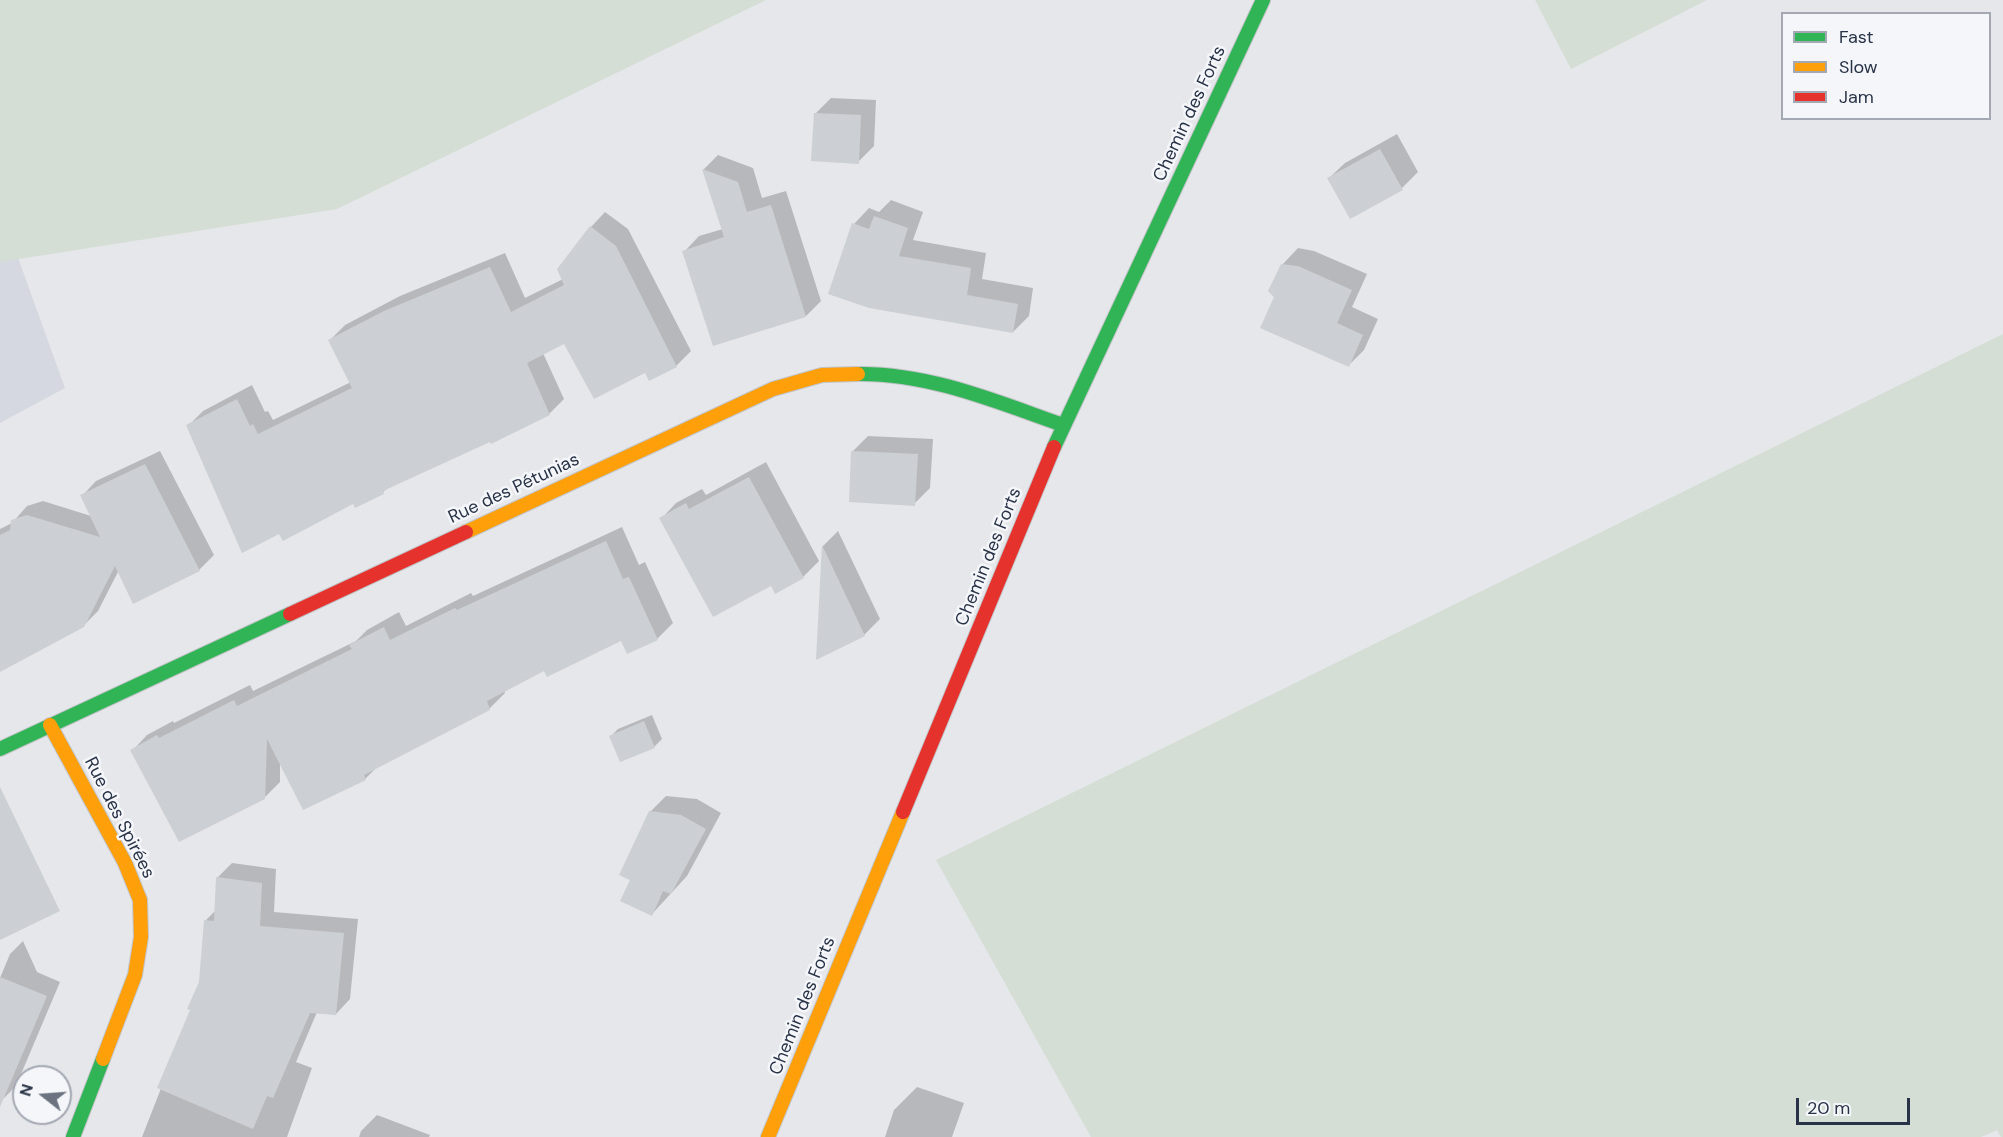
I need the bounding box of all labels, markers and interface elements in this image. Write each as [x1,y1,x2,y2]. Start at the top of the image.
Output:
legend [1781,12,1991,120]
text: Fast [1839,25,1874,49]
street label: Chemin des Forts [1149,43,1231,185]
text: Slow [1839,55,1878,79]
text: Jam [1839,85,1874,109]
street label: Rue des Pétunias [445,449,583,529]
street label: Chemin des Forts [951,485,1027,629]
street label: Rue des Spirées [79,754,159,882]
street label: Chemin des Forts [765,934,841,1078]
north arrow [12,1065,72,1125]
text: N [14,1082,38,1099]
scale bar [1799,1086,1913,1124]
text: 20 m [1807,1096,1850,1120]

